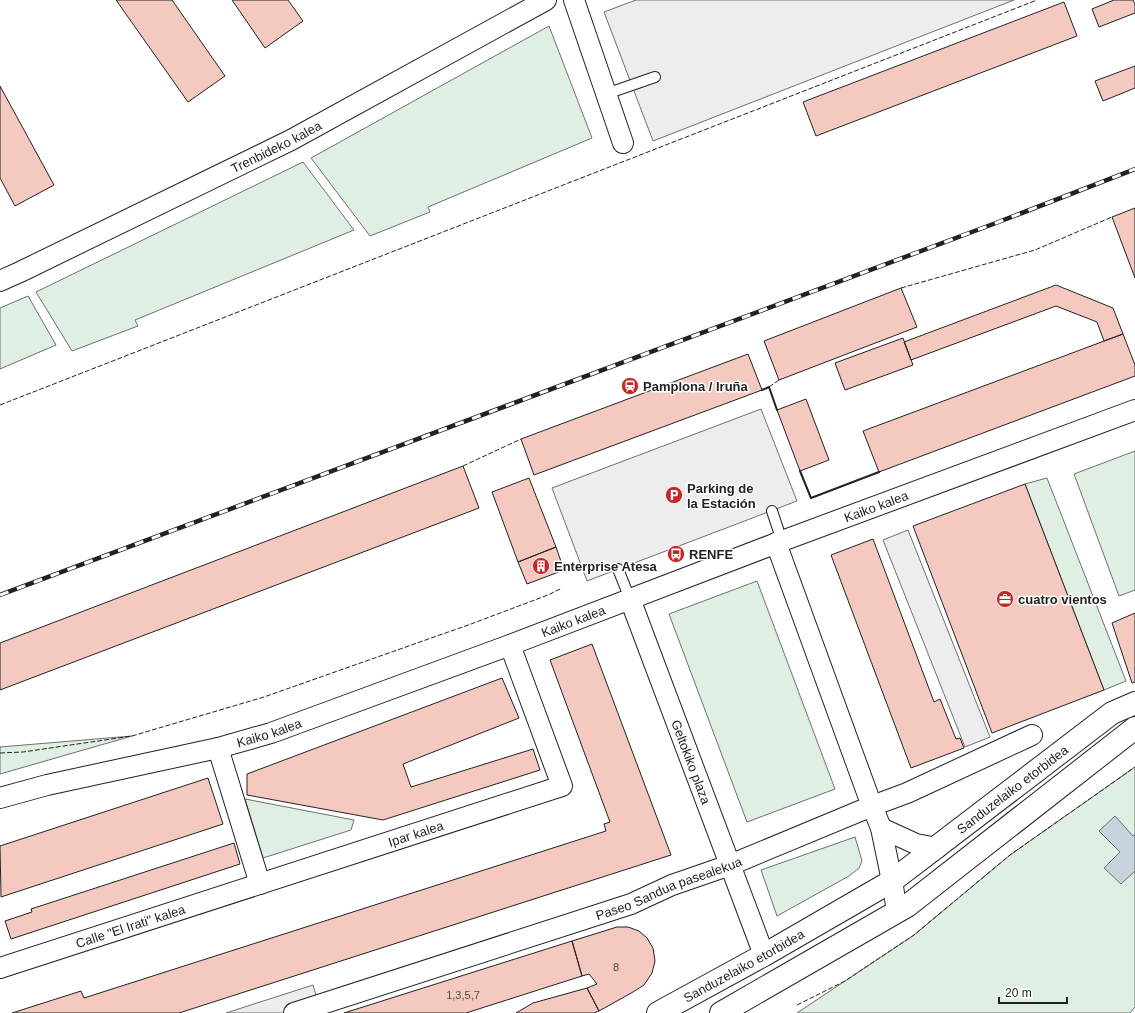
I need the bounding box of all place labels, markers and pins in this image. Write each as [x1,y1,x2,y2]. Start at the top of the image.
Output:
station icon: Pamplona / Iruña [620,376,640,396]
place label: Pamplona / Iruña [643,379,749,394]
place label: Parking de la Estación [687,481,756,511]
parking icon: Parking de la Estación [664,485,684,505]
bus stop icon: RENFE [666,544,686,564]
place label: RENFE [689,547,733,562]
building icon: Enterprise Atesa [531,556,551,576]
place label: Enterprise Atesa [554,559,658,574]
office icon: cuatro vientos [995,589,1015,609]
place label: cuatro vientos [1018,592,1107,607]

